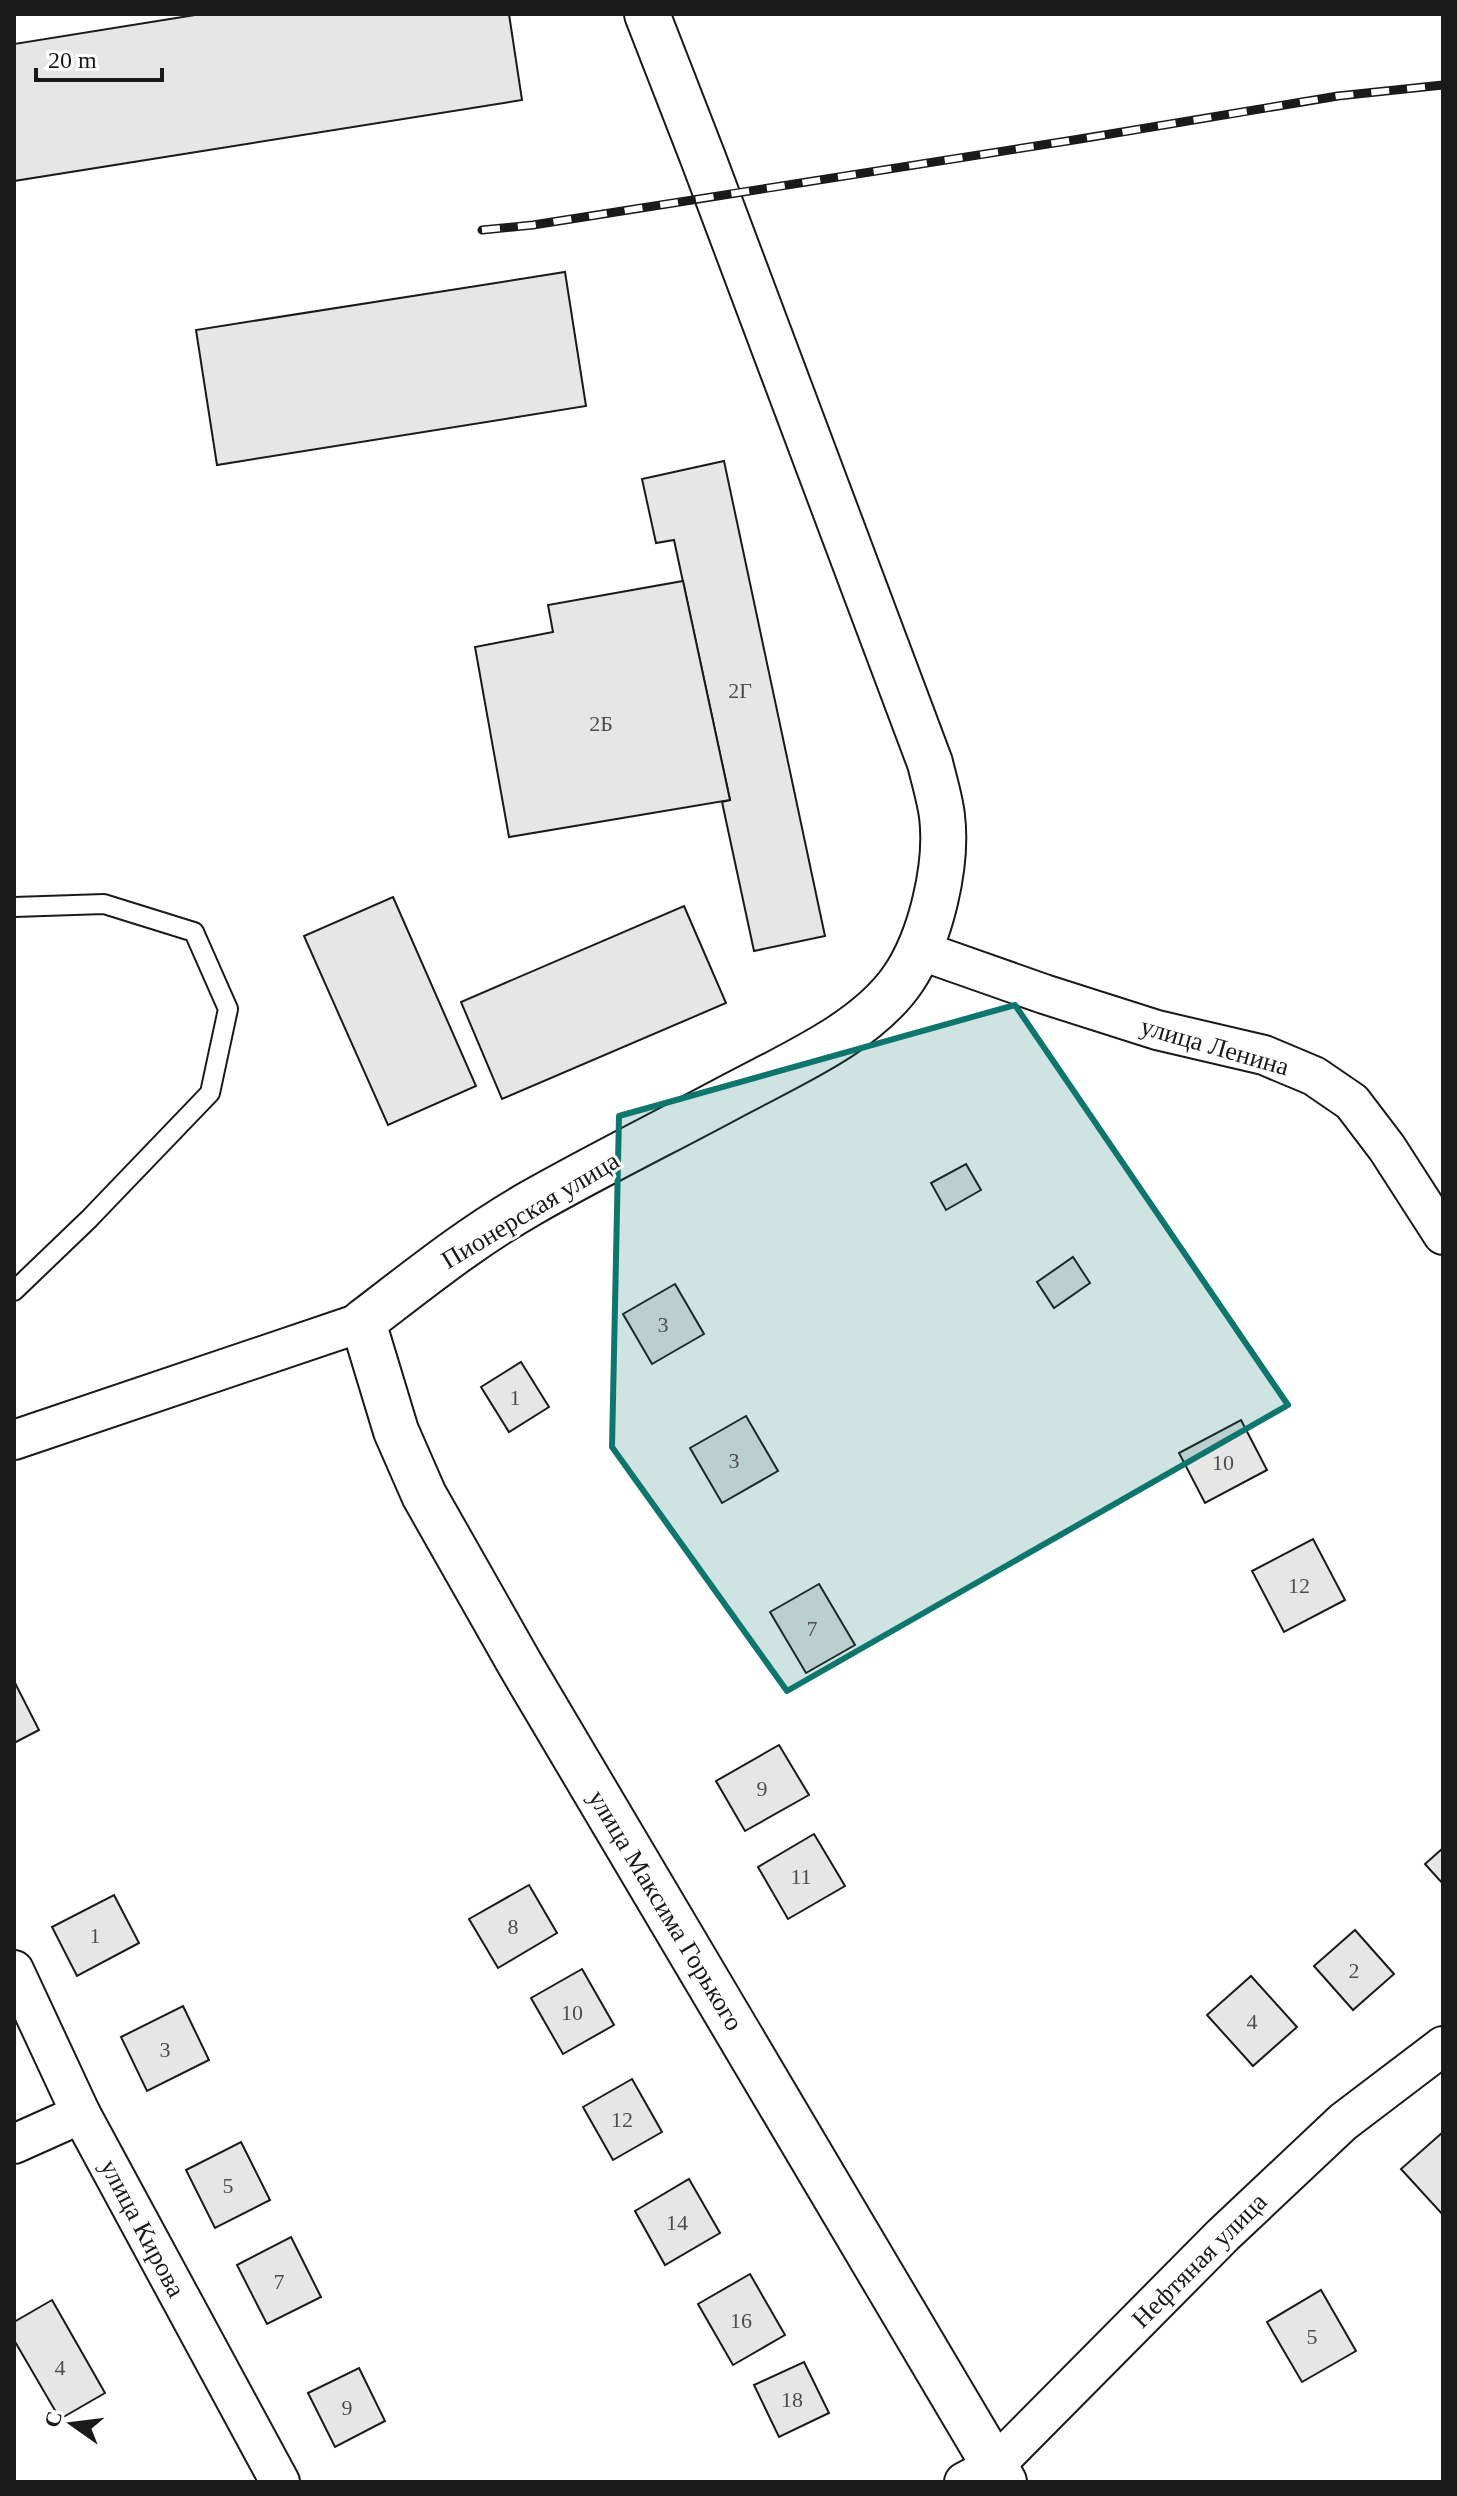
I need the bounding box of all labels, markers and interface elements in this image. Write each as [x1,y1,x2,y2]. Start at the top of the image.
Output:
scale bar [36,32,162,82]
text: 20 m [48,47,97,73]
house number: 2Г [728,678,752,703]
house number: 2Б [589,711,613,736]
street label: улица Ленина [1137,1011,1293,1082]
street label: Пионерская улица [436,1146,625,1275]
house number: 3 [658,1312,669,1337]
house number: 1 [510,1385,521,1410]
house number: 3 [729,1448,740,1473]
house number: 10 [1212,1450,1234,1475]
house number: 12 [1288,1573,1310,1598]
house number: 7 [807,1616,818,1641]
house number: 9 [757,1776,768,1801]
street label: улица Максима Горького [582,1785,749,2036]
house number: 11 [790,1864,812,1889]
house number: 8 [508,1914,519,1939]
house number: 1 [90,1923,101,1948]
house number: 2 [1349,1958,1360,1983]
house number: 10 [561,2000,583,2025]
house number: 4 [1247,2009,1258,2034]
house number: 3 [160,2037,171,2062]
house number: 12 [611,2107,633,2132]
street label: улица Кирова [94,2155,191,2302]
house number: 5 [223,2173,234,2198]
street label: Нефтяная улица [1126,2187,1273,2334]
house number: 14 [666,2210,688,2235]
house number: 7 [274,2269,285,2294]
house number: 16 [730,2308,752,2333]
house number: 5 [1307,2324,1318,2349]
house number: 4 [55,2355,66,2380]
north arrow [32,2384,112,2464]
house number: 18 [781,2387,803,2412]
house number: 9 [342,2395,353,2420]
text: С [39,2409,67,2430]

